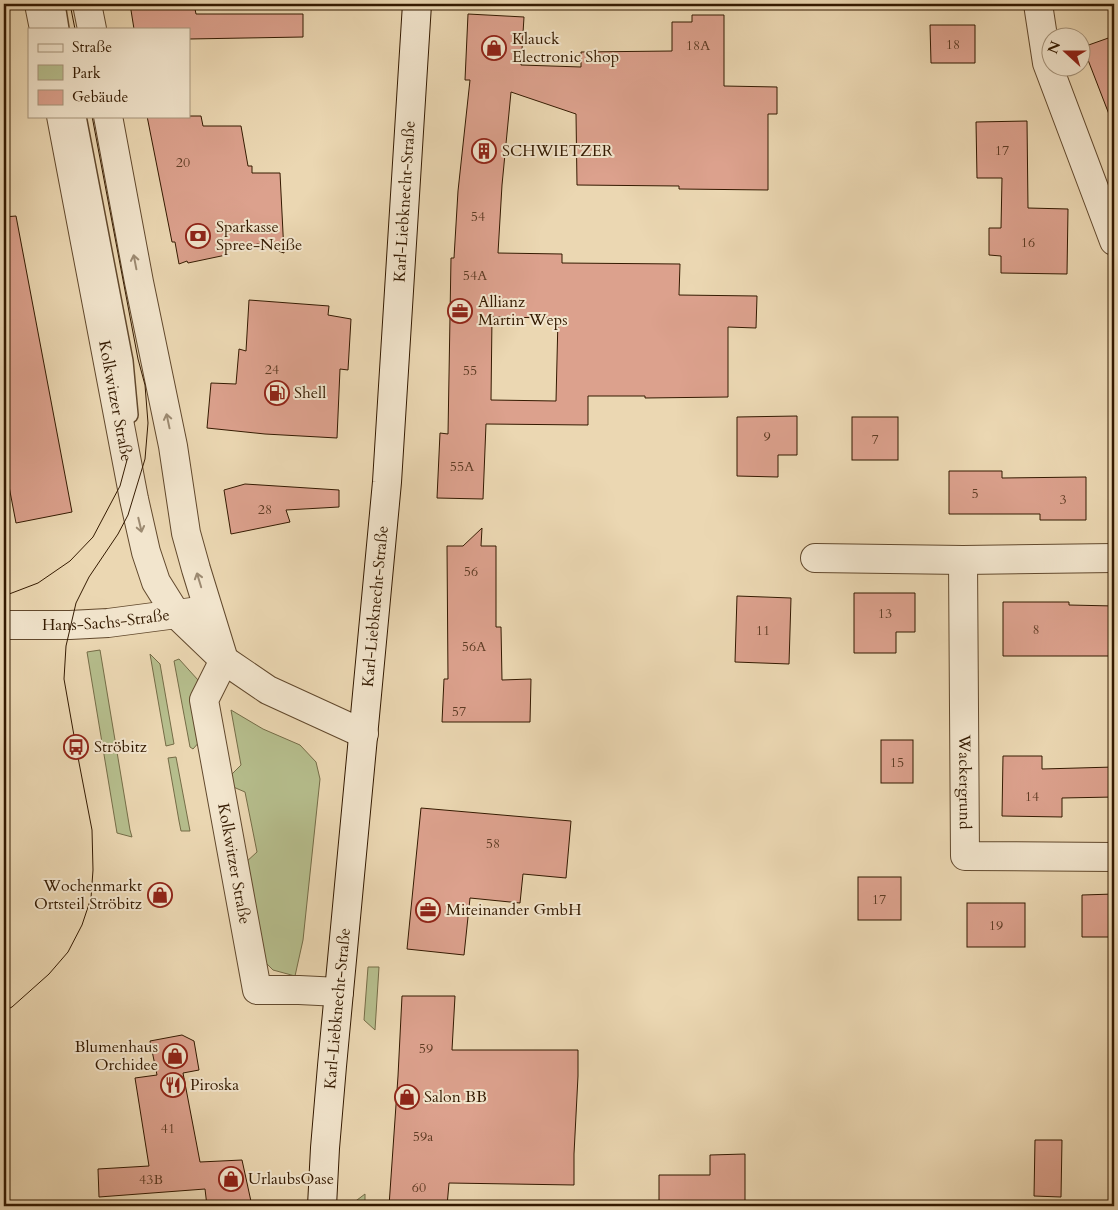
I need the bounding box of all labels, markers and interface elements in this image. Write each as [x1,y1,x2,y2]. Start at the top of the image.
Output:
legend [28,28,190,118]
place label: Klauck Electronic Shop [512,28,619,68]
north arrow [1040,28,1090,78]
shop icon: Klauck Electronic Shop [481,35,507,61]
house number: 18 [946,35,960,54]
house number: 18A [686,36,710,55]
text: Straße [72,37,112,57]
text: N [1043,38,1065,57]
text: Park [72,63,101,83]
text: Gebäude [72,87,129,107]
street label: Karl-Liebknecht-Straße [389,120,421,283]
building icon: SCHWIETZER [471,138,497,164]
place label: SCHWIETZER [502,140,613,162]
house number: 17 [995,141,1009,160]
house number: 20 [176,153,190,172]
house number: 54 [471,207,485,226]
place label: Sparkasse Spree-Neiße [216,216,302,256]
bank icon: Sparkasse Spree-Neiße [185,223,211,249]
house number: 16 [1021,233,1035,252]
one-way arrow [130,254,140,270]
house number: 54A [463,266,487,285]
place label: Allianz Martin Weps [478,291,568,331]
office icon: Allianz Martin Weps [447,298,473,324]
street label: Kolkwitzer Straße [93,338,138,463]
house number: 24 [265,360,279,379]
house number: 55 [463,361,477,380]
fuel station icon: Shell [264,380,290,406]
place label: Shell [294,382,326,404]
one-way arrow [163,413,172,429]
house number: 9 [763,427,771,446]
house number: 7 [871,430,879,449]
house number: 55A [450,457,474,476]
house number: 5 [971,484,979,503]
house number: 3 [1059,490,1067,509]
house number: 28 [258,500,272,519]
one-way arrow [136,517,145,533]
street label: Karl-Liebknecht-Straße [357,525,394,688]
house number: 56 [464,562,478,581]
one-way arrow [194,573,204,589]
street label: Hans-Sachs-Straße [42,604,171,636]
house number: 13 [878,604,892,623]
house number: 8 [1032,620,1040,639]
house number: 11 [756,621,770,640]
house number: 56A [462,637,486,656]
house number: 57 [452,702,466,721]
bus stop icon: Ströbitz [63,734,89,760]
street label: Wackergrund [953,734,976,830]
place label: Ströbitz [94,736,147,758]
house number: 15 [890,753,904,772]
house number: 14 [1025,787,1039,806]
street label: Kolkwitzer Straße [212,801,256,926]
house number: 58 [486,834,500,853]
place label: Wochenmarkt Ortsteil Ströbitz [34,875,142,915]
shop icon: Wochenmarkt Ortsteil Ströbitz [147,882,173,908]
house number: 17 [872,890,886,909]
office icon: Miteinander GmbH [415,897,441,923]
place label: Miteinander GmbH [446,899,582,921]
house number: 19 [989,916,1003,935]
street label: Karl-Liebknecht-Straße [319,927,356,1090]
place label: Blumenhaus Orchidee [75,1036,158,1076]
house number: 59 [419,1039,433,1058]
shop icon: Blumenhaus Orchidee [162,1043,188,1069]
restaurant icon: Piroska [160,1072,186,1098]
place label: Piroska [190,1074,239,1096]
shop icon: Salon BB [394,1084,420,1110]
place label: Salon BB [424,1086,487,1108]
house number: 41 [161,1119,175,1138]
house number: 59a [413,1127,433,1146]
shop icon: UrlaubsOase [218,1166,244,1192]
place label: UrlaubsOase [248,1168,334,1190]
house number: 43B [139,1170,163,1189]
house number: 60 [412,1178,426,1197]

